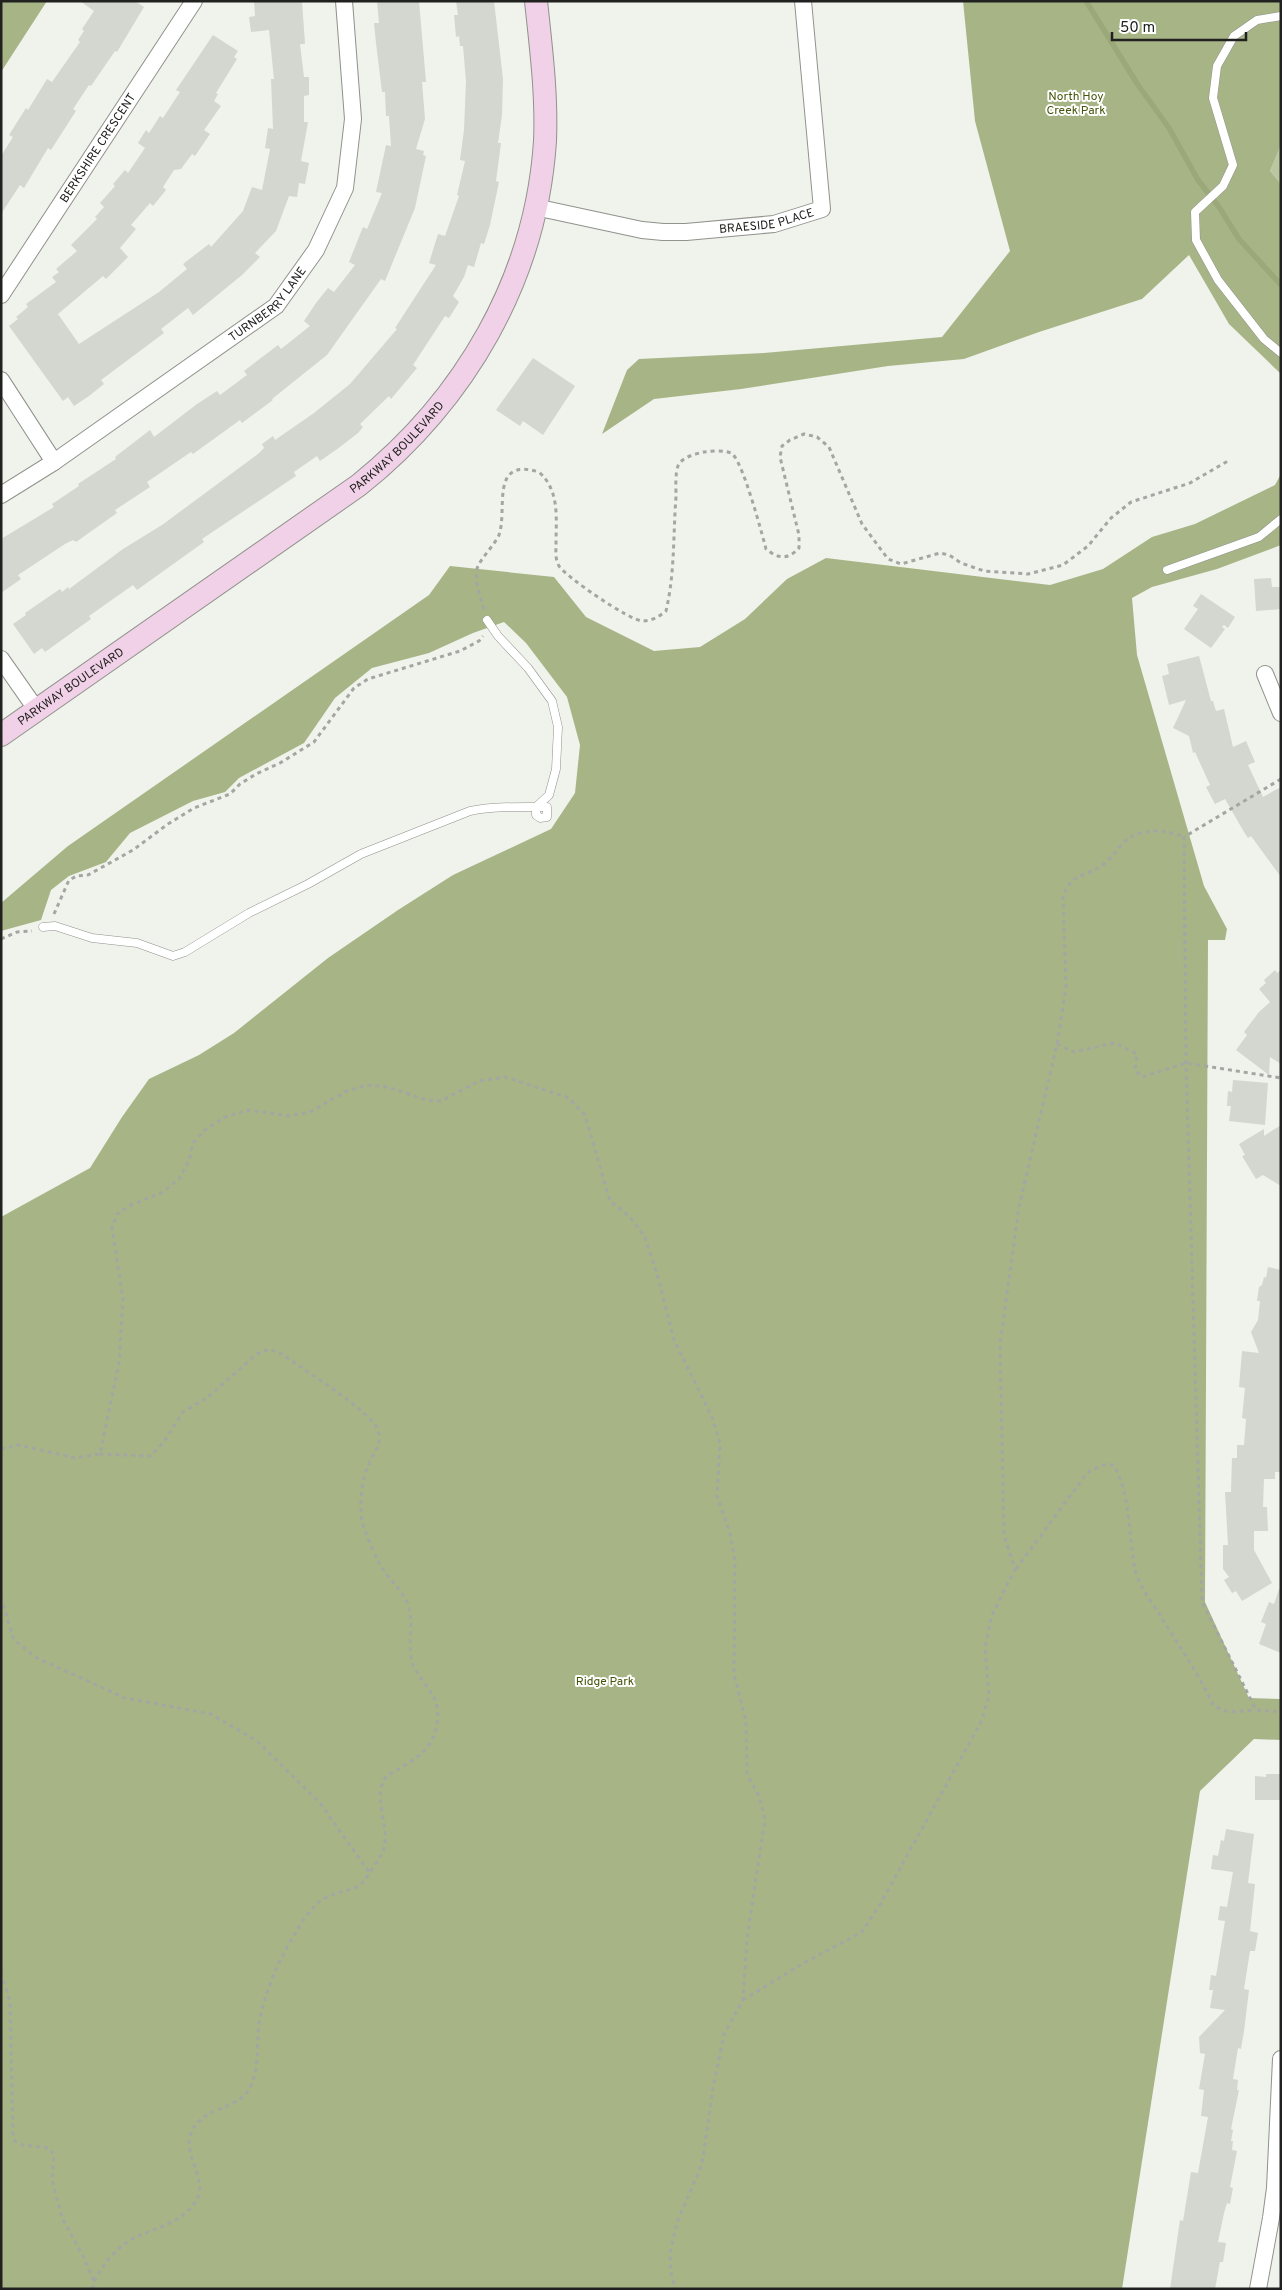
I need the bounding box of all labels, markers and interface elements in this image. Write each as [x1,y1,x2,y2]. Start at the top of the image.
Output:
scale bar [1112,10,1246,42]
text: 50 m [1120,19,1155,38]
park label: North Hoy Creek Park [1046,89,1106,119]
street label: BERKSHIRE CRESCENT [57,91,140,206]
street label: BRAESIDE PLACE [719,205,816,238]
street label: TURNBERRY LANE [226,264,310,346]
street label: PARKWAY BOULEVARD [347,399,448,498]
street label: PARKWAY BOULEVARD [15,644,128,730]
park label: Ridge Park [576,1674,634,1690]

